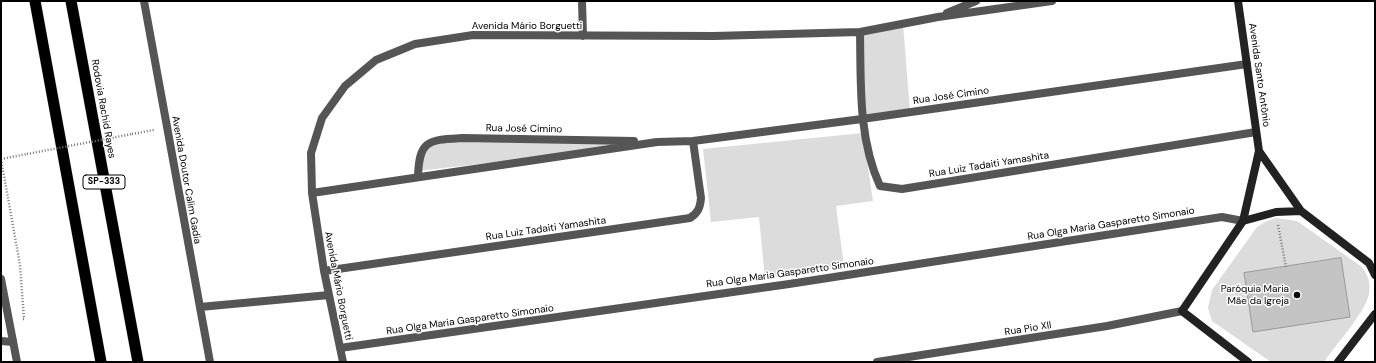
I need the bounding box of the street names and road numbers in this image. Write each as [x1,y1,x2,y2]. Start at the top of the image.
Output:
street label: Avenida Mário Borguetti [472,20,582,32]
street label: Avenida Santo Antônio [1246,22,1272,128]
street label: Rodovia Rachid Rayes [88,59,118,159]
street label: Rua José Cimino [912,85,990,107]
street label: Avenida Doutor Calim Gadia [169,115,203,245]
street label: Rua José Cimino [486,122,562,136]
street label: Rua Luiz Tadaiti Yamashita [928,150,1050,180]
road number: SP-333 [83,175,125,189]
street label: Rua Olga Maria Gasparetto Simonaio [1027,205,1195,243]
street label: Rua Luiz Tadaiti Yamashita [485,215,607,243]
street label: Avenida Mário Borguetti [322,231,354,341]
street label: Rua Olga Maria Gasparetto Simonaio [705,255,875,291]
street label: Rua Olga Maria Gasparetto Simonaio [385,302,555,338]
street label: Rua Pio XII [1004,319,1052,339]

